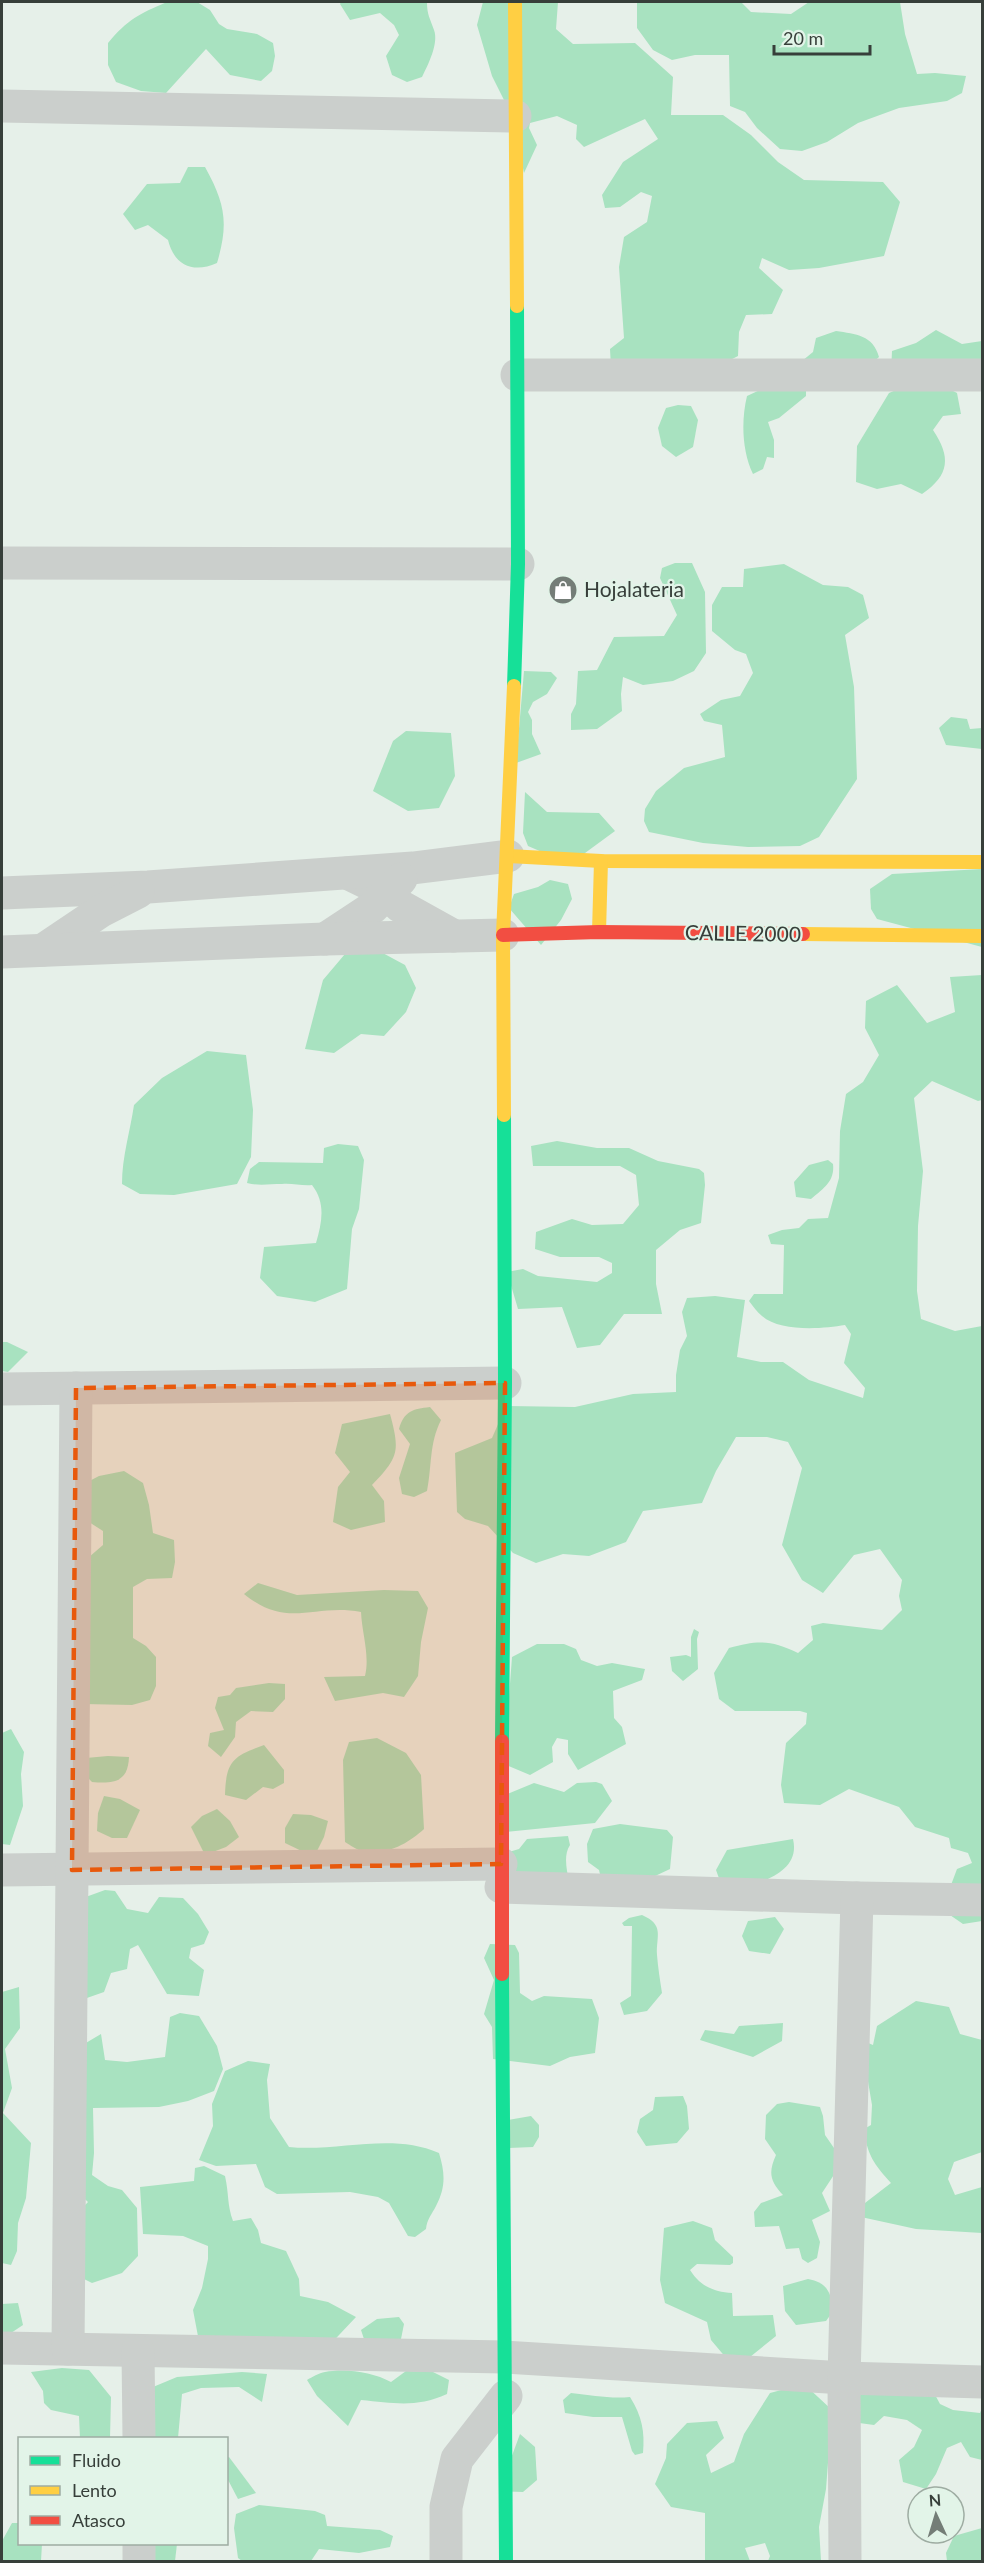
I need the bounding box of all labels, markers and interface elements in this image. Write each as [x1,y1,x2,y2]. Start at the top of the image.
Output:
scale bar [774,18,870,56]
text: 20 m [783,27,823,49]
shop icon: Hojalateria [547,574,579,606]
place label: Hojalateria [584,576,684,601]
street label: CALLE 2000 [685,919,801,946]
legend [18,2437,228,2545]
text: Fluido [72,2449,121,2471]
text: Lento [72,2479,117,2501]
north arrow [906,2485,966,2545]
text: N [928,2490,942,2509]
text: Atasco [72,2509,125,2531]

